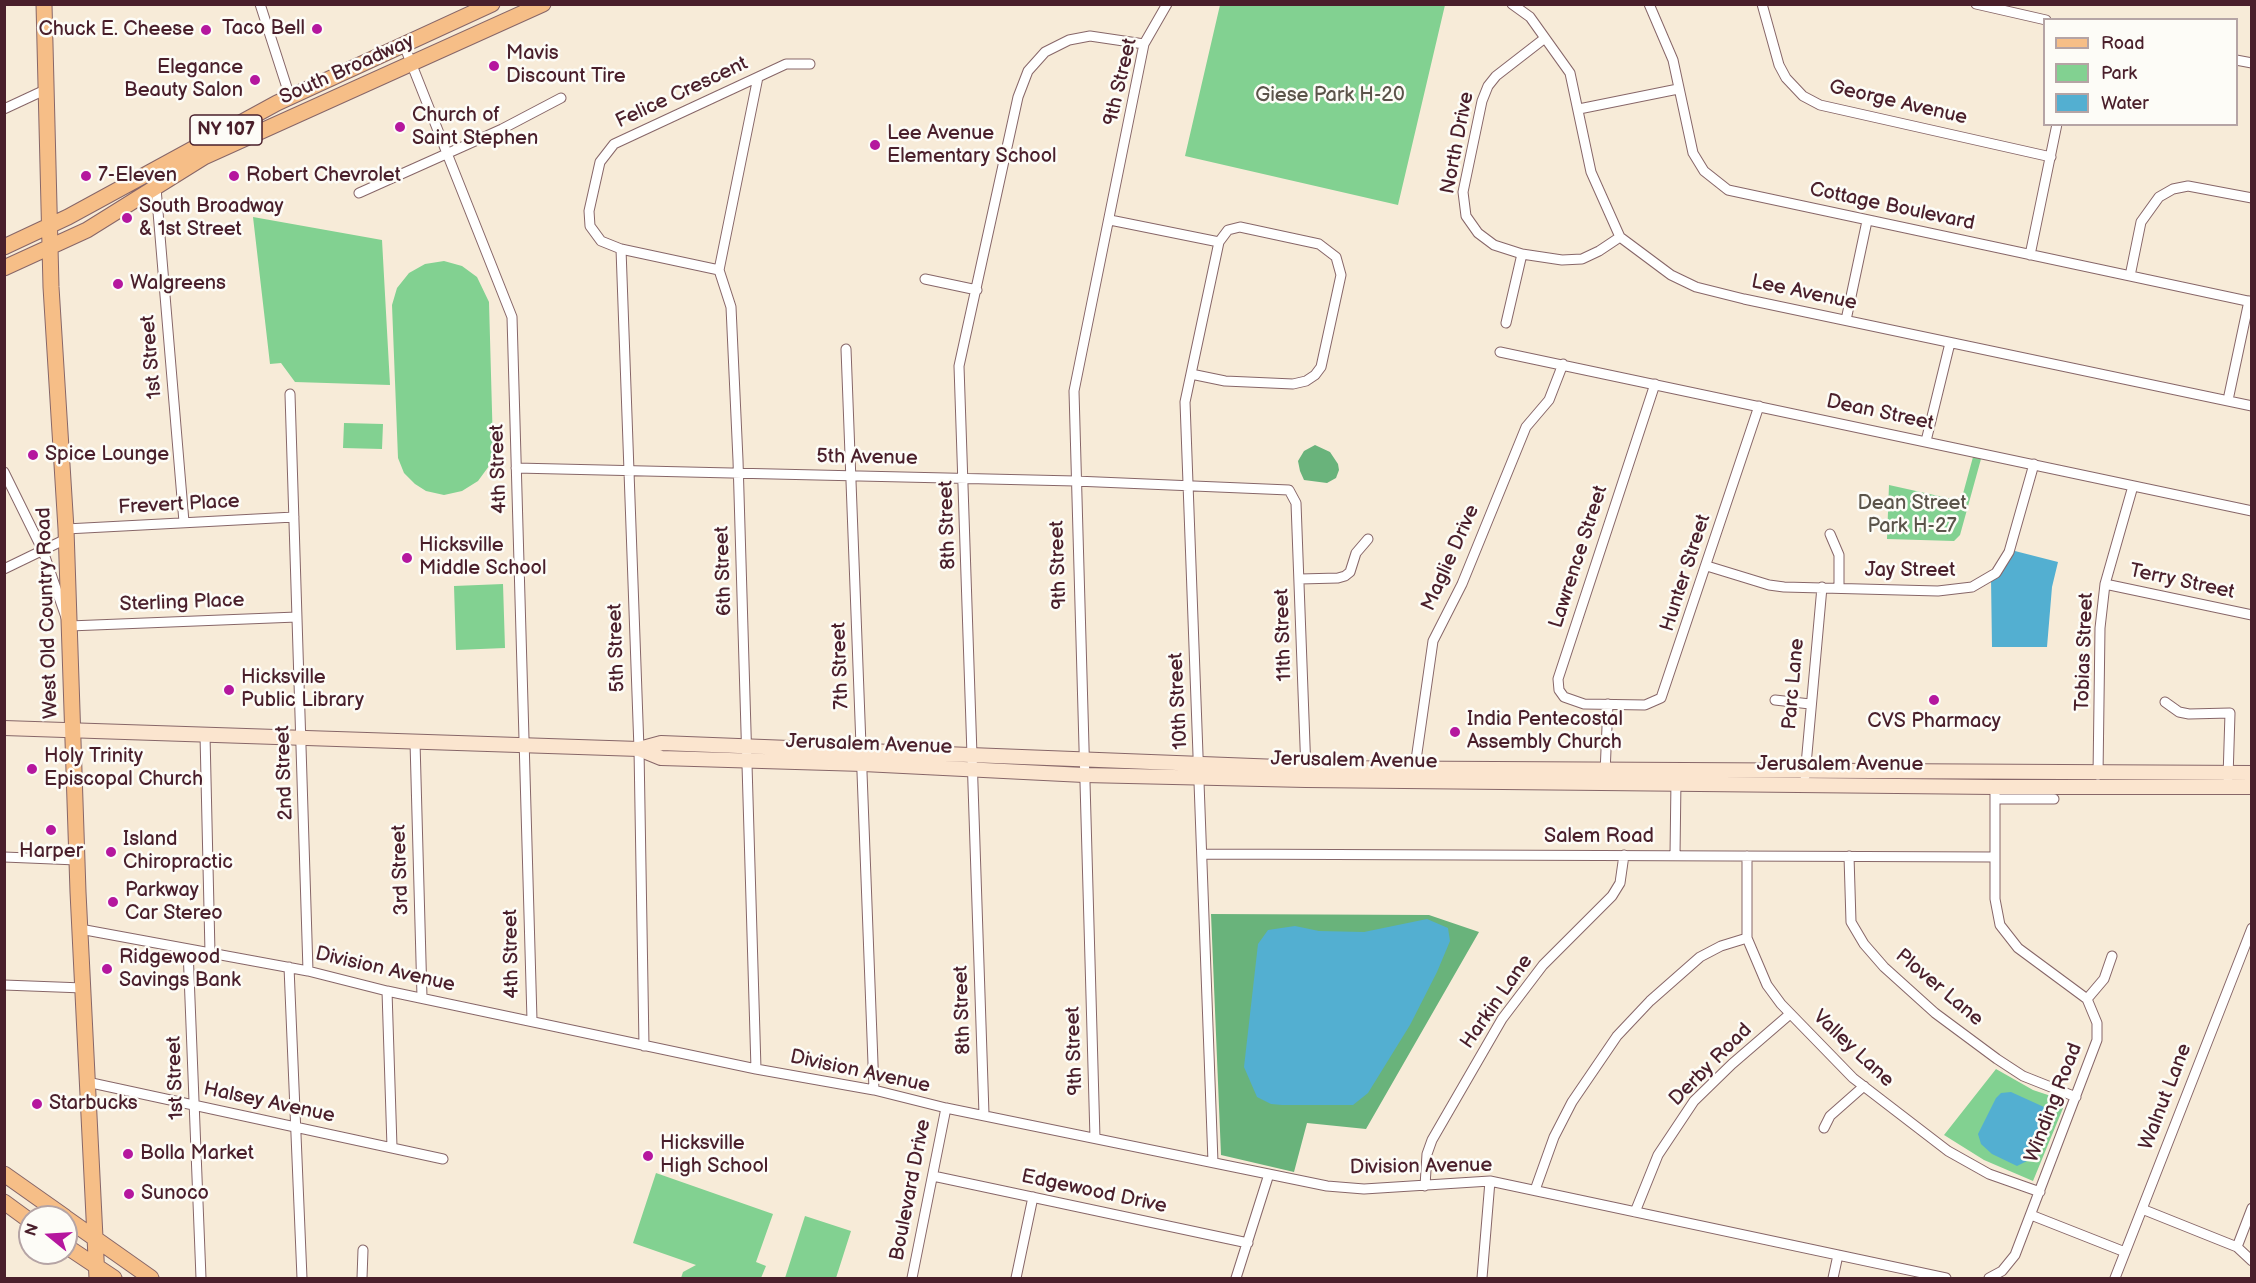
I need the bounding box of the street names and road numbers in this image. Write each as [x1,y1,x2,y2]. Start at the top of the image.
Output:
street label: South Broadway [276,30,418,110]
street label: 9th Street [1099,36,1143,128]
street label: Felice Crescent [612,52,752,134]
street label: George Avenue [1827,75,1969,131]
street label: North Drive [1436,90,1480,196]
road number: NY 107 [190,115,262,145]
street label: Cottage Boulevard [1807,178,1977,236]
street label: Lee Avenue [1749,270,1859,316]
street label: 1st Street [136,314,168,400]
street label: Dean Street [1824,390,1936,436]
street label: 4th Street [485,424,513,514]
street label: 5th Avenue [816,445,918,471]
street label: 8th Street [934,480,962,570]
street label: Lawrence Street [1545,483,1613,631]
street label: Frevert Place [118,490,240,520]
street label: Maglie Drive [1417,501,1485,615]
street label: West Old Country Road [32,507,64,719]
street label: Hunter Street [1656,511,1716,635]
street label: 9th Street [1045,520,1073,610]
street label: 6th Street [710,526,738,616]
street label: Jay Street [1865,559,1955,583]
street label: Terry Street [2127,559,2237,605]
street label: 11th Street [1270,588,1298,682]
street label: Sterling Place [119,589,245,617]
street label: Tobias Street [2071,592,2099,712]
street label: 5th Street [603,603,631,693]
street label: 7th Street [827,622,855,710]
street label: Parc Lane [1778,637,1810,731]
street label: 10th Street [1164,652,1194,750]
street label: 2nd Street [271,725,299,821]
street label: Jerusalem Avenue [785,730,953,760]
street label: Jerusalem Avenue [1270,748,1438,774]
street label: Jerusalem Avenue [1757,753,1923,777]
street label: 3rd Street [387,824,415,916]
street label: Salem Road [1544,825,1654,849]
street label: 4th Street [499,909,525,999]
street label: Division Avenue [313,942,457,998]
street label: Plover Lane [1890,944,1988,1032]
street label: Harkin Lane [1456,950,1538,1054]
street label: 8th Street [949,965,977,1055]
street label: Valley Lane [1807,1005,1899,1093]
street label: 9th Street [1061,1006,1089,1096]
street label: Derby Road [1665,1019,1757,1111]
street label: 1st Street [163,1036,189,1120]
street label: Winding Road [2020,1040,2088,1166]
street label: Walnut Lane [2135,1040,2197,1154]
street label: Division Avenue [788,1045,932,1099]
street label: Halsey Avenue [201,1077,337,1129]
street label: Boulevard Drive [886,1117,936,1263]
street label: Division Avenue [1350,1154,1492,1180]
street label: Edgewood Drive [1019,1165,1169,1219]

